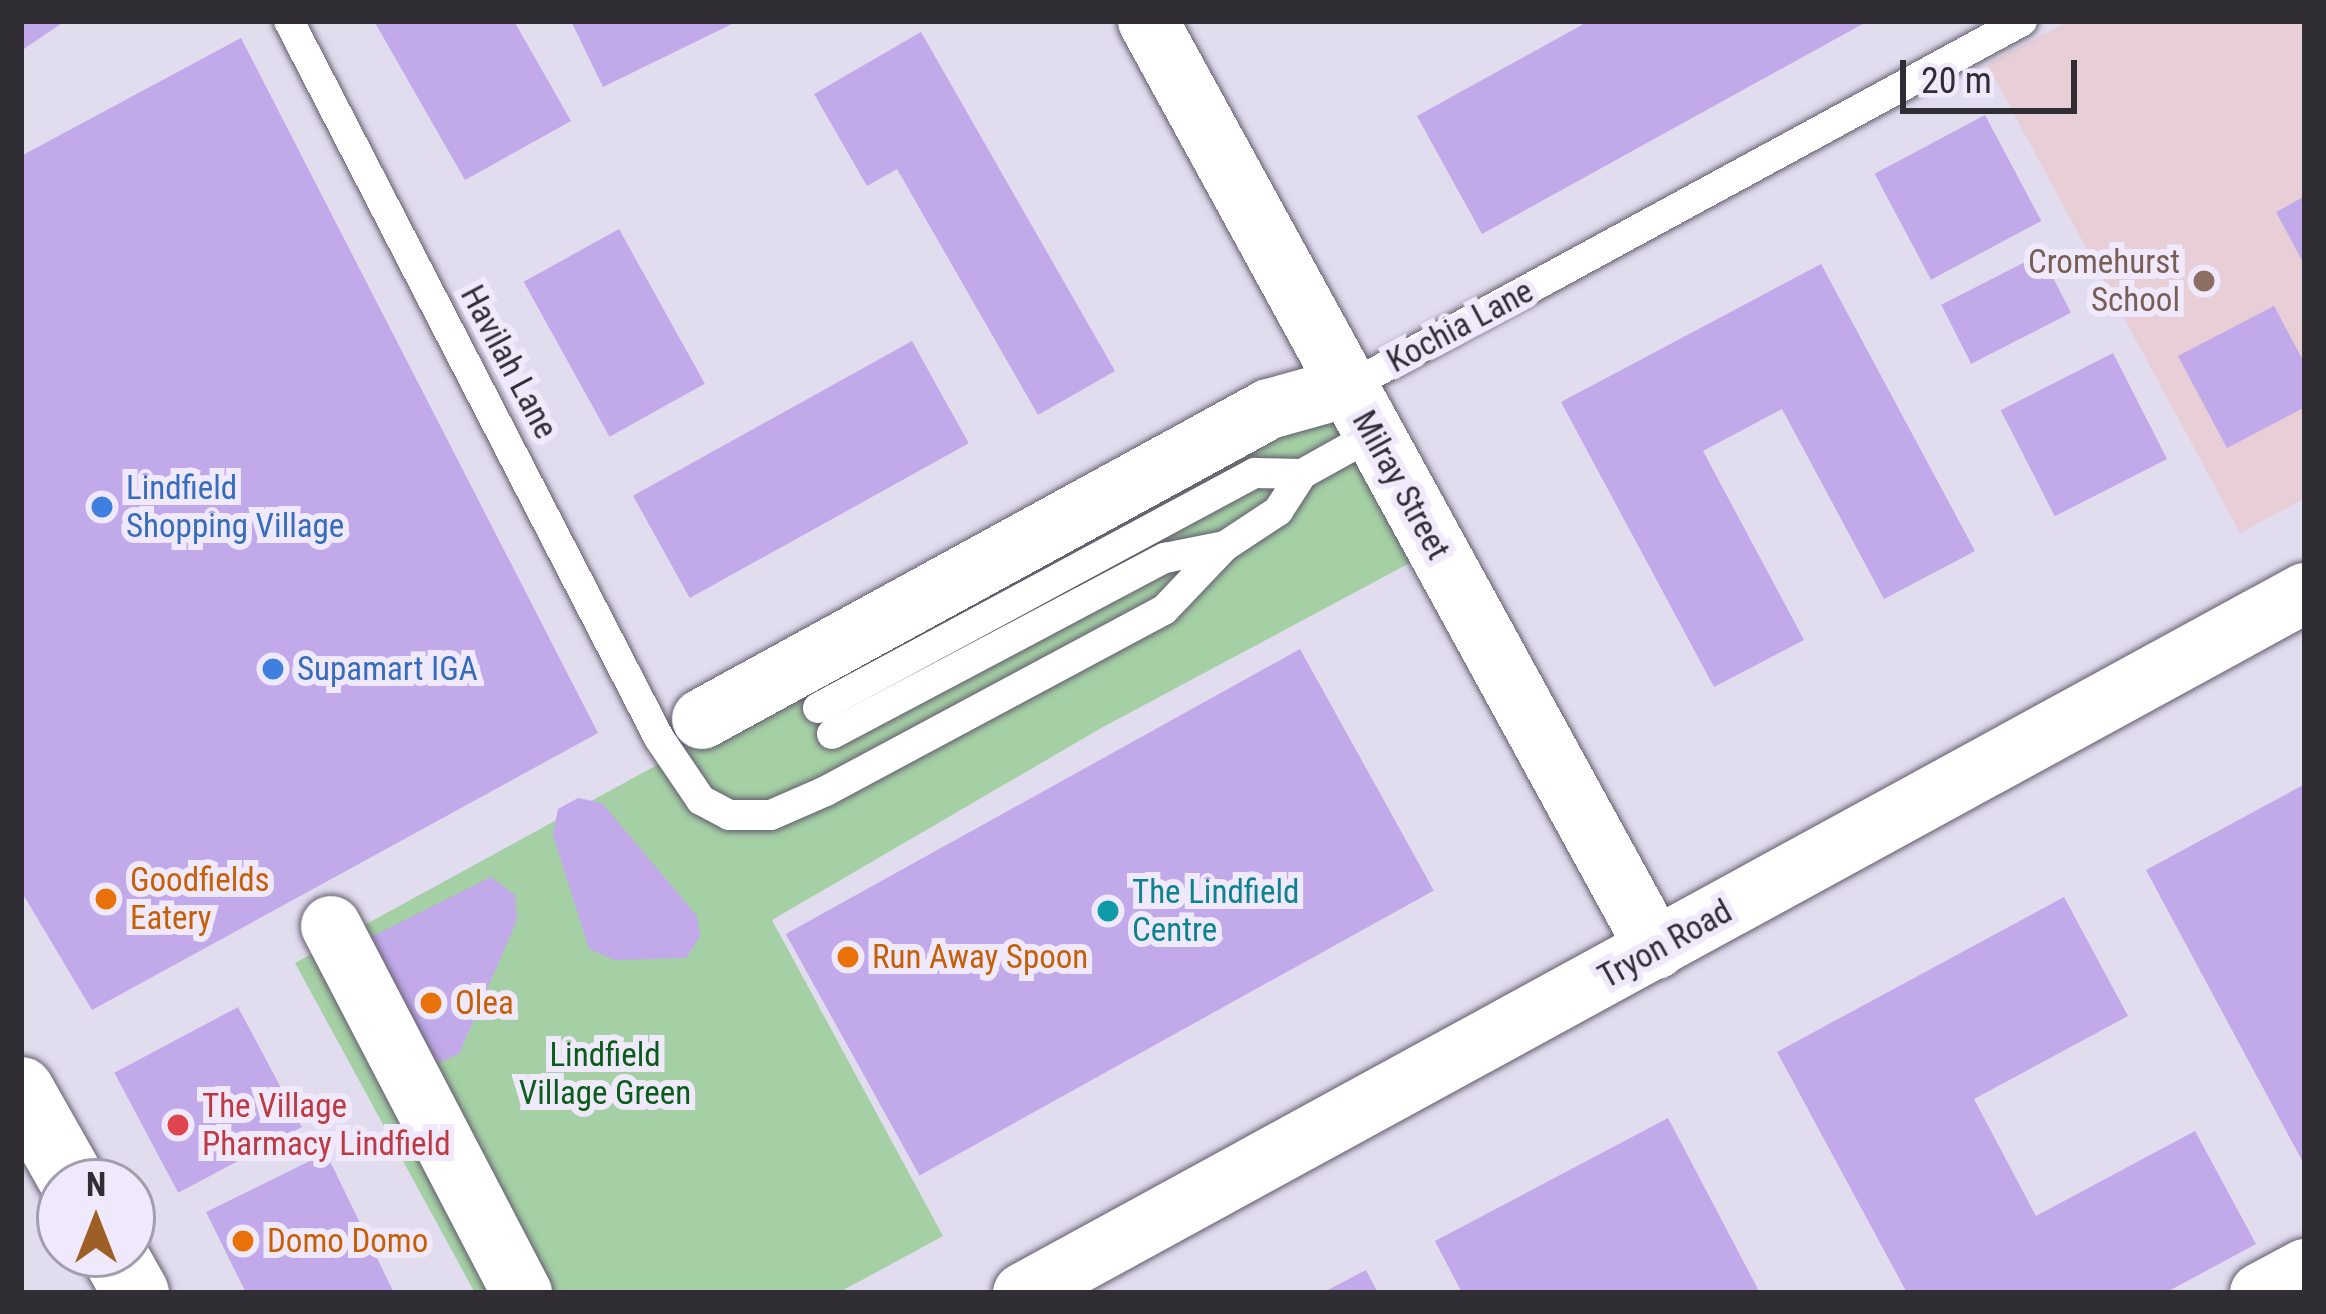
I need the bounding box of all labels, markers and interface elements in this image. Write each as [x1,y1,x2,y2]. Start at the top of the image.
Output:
scale bar [1906,36,2083,110]
text: 20 m [1921,60,1992,102]
place label: Cromehurst School [2028,242,2180,320]
marker: Cromehurst School [2191,268,2217,294]
street label: Kochia Lane [1380,271,1540,381]
street label: Havilah Lane [452,279,566,445]
street label: Milray Street [1344,404,1458,566]
place label: Lindfield Shopping Village [126,468,344,546]
marker: Lindfield Shopping Village [89,494,115,520]
place label: Supamart IGA [297,649,478,689]
marker: Supamart IGA [260,656,286,682]
place label: Goodfields Eatery [130,860,270,938]
place label: The Lindfield Centre [1132,872,1299,950]
marker: Goodfields Eatery [93,886,119,912]
street label: Tryon Road [1591,891,1739,997]
marker: The Lindfield Centre [1095,898,1121,924]
place label: Run Away Spoon [872,937,1088,977]
marker: Run Away Spoon [835,944,861,970]
place label: Olea [455,983,514,1023]
marker: Olea [418,990,444,1016]
park label: Lindfield Village Green [519,1035,691,1113]
place label: The Village Pharmacy Lindfield [202,1086,451,1164]
marker: The Village Pharmacy Lindfield [165,1112,191,1138]
north arrow [36,1158,156,1278]
text: N [86,1165,106,1204]
place label: Domo Domo [267,1221,428,1261]
marker: Domo Domo [230,1228,256,1254]

